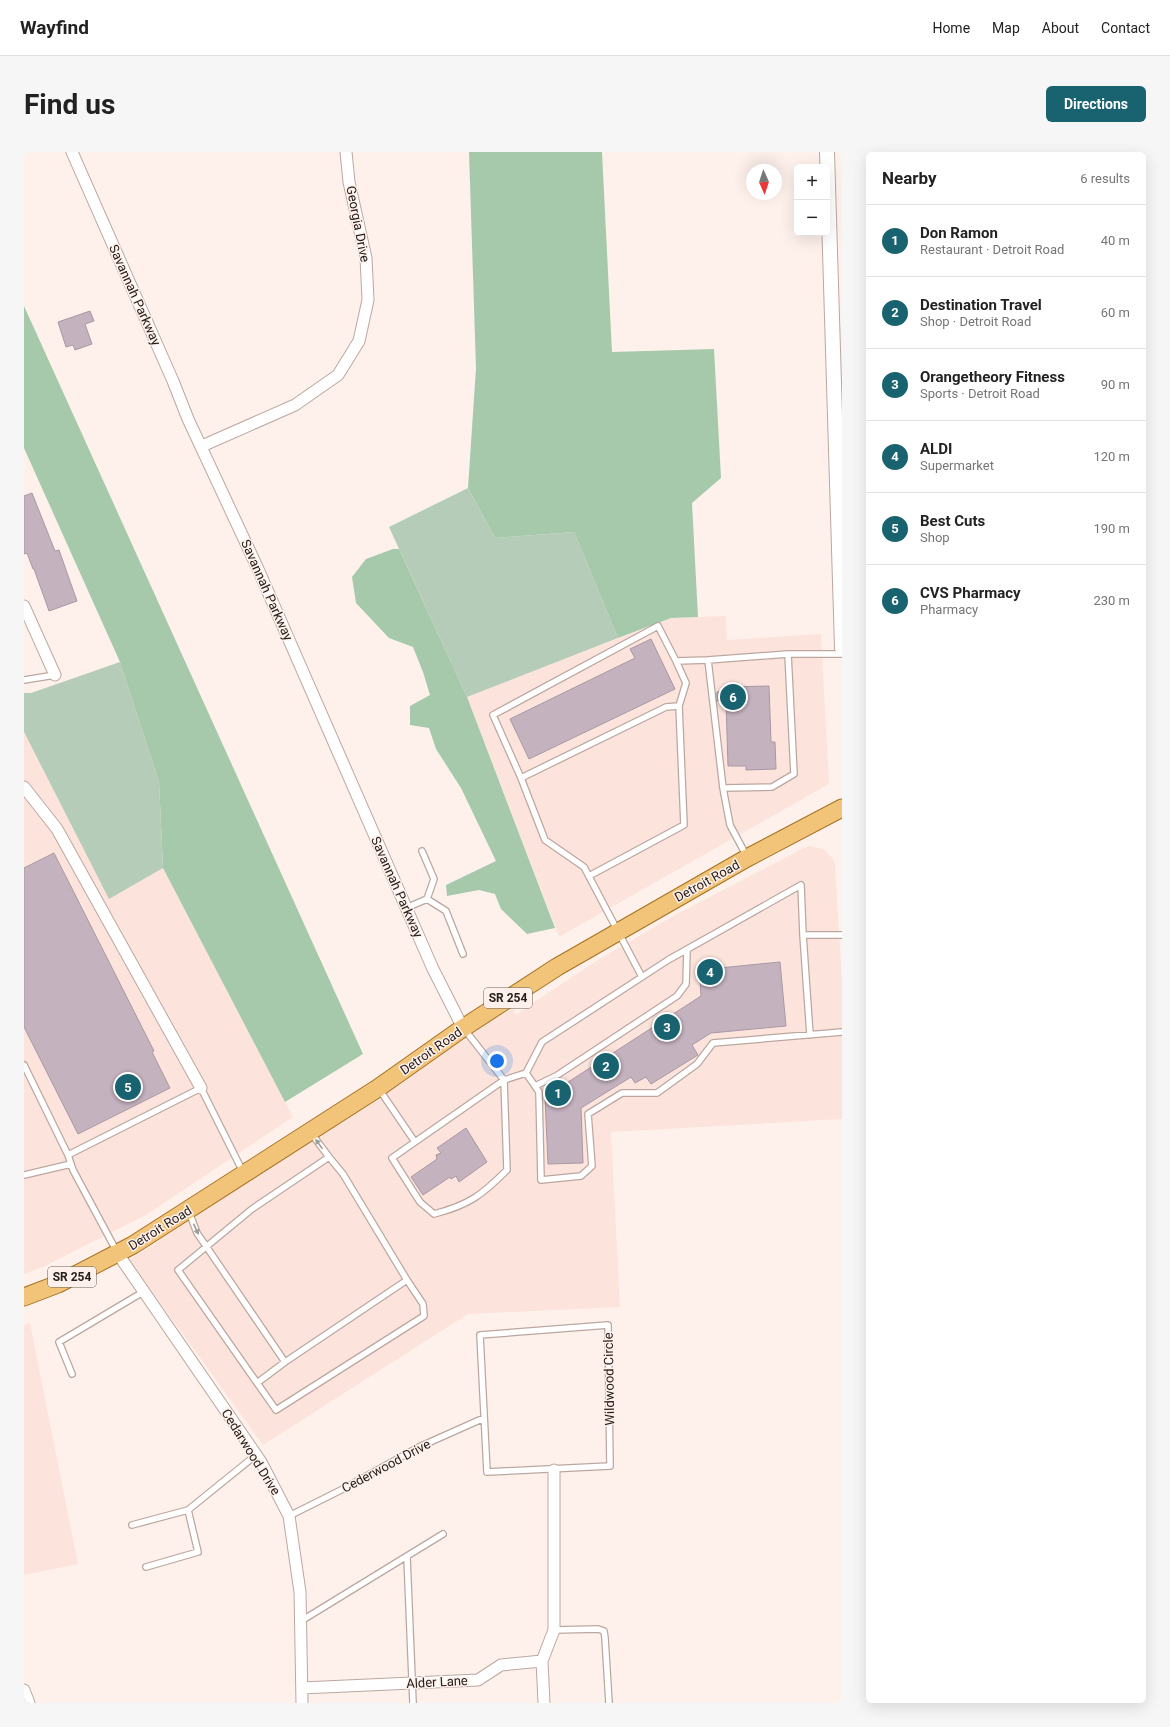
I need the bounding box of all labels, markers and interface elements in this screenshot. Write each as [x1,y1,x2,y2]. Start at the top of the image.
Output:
text: Wayfind [20,16,89,39]
text: Home [932,20,970,36]
text: Map [992,20,1020,36]
text: About [1042,20,1079,36]
text: Contact [1101,20,1150,36]
button: Directions [1046,86,1146,122]
text: Find us [24,88,115,121]
north arrow [746,164,782,200]
map controls [794,164,830,236]
button: + [794,164,830,200]
text: Nearby [882,168,937,188]
text: 6 results [1080,171,1130,186]
street label: Georgia Drive [343,185,373,264]
button: − [794,200,830,236]
text: Don Ramon [920,224,998,242]
text: 1 [891,233,899,248]
text: 40 m [1101,233,1130,248]
street label: Savannah Parkway [106,242,164,348]
text: Restaurant · Detroit Road [920,242,1064,257]
text: Destination Travel [920,296,1042,314]
text: 2 [891,305,899,320]
text: 60 m [1101,305,1130,320]
text: Shop · Detroit Road [920,314,1031,329]
text: Orangetheory Fitness [920,368,1065,386]
text: 3 [891,377,899,392]
text: 90 m [1101,377,1130,392]
text: Sports · Detroit Road [920,386,1040,401]
text: ALDI [920,440,952,458]
text: 4 [891,449,899,464]
text: 120 m [1093,449,1130,464]
text: Supermarket [920,458,994,473]
text: Best Cuts [920,512,985,530]
text: 5 [891,521,899,536]
text: 190 m [1093,521,1130,536]
text: Shop [920,530,950,545]
street label: Savannah Parkway [238,537,296,643]
text: CVS Pharmacy [920,584,1021,602]
text: 6 [891,593,899,608]
text: 230 m [1093,593,1130,608]
text: Pharmacy [920,602,978,617]
pin: 6 [720,682,746,712]
street label: Savannah Parkway [368,834,426,940]
street label: Detroit Road [672,857,742,905]
pin: 4 [697,957,723,987]
road number: SR 254 [484,988,532,1008]
pin: 3 [654,1012,680,1042]
street label: Detroit Road [397,1024,465,1078]
your location [487,1051,507,1071]
pin: 2 [593,1051,619,1081]
pin: 5 [115,1072,141,1102]
pin: 1 [545,1078,571,1108]
one-way arrow [315,1139,323,1150]
street label: Detroit Road [126,1203,194,1253]
one-way arrow [193,1224,199,1235]
road number: SR 254 [48,1267,96,1287]
street label: Wildwood Circle [601,1332,617,1426]
street label: Cedarwood Drive [219,1406,284,1498]
street label: Cederwood Drive [339,1436,433,1496]
street label: Alder Lane [406,1673,468,1691]

